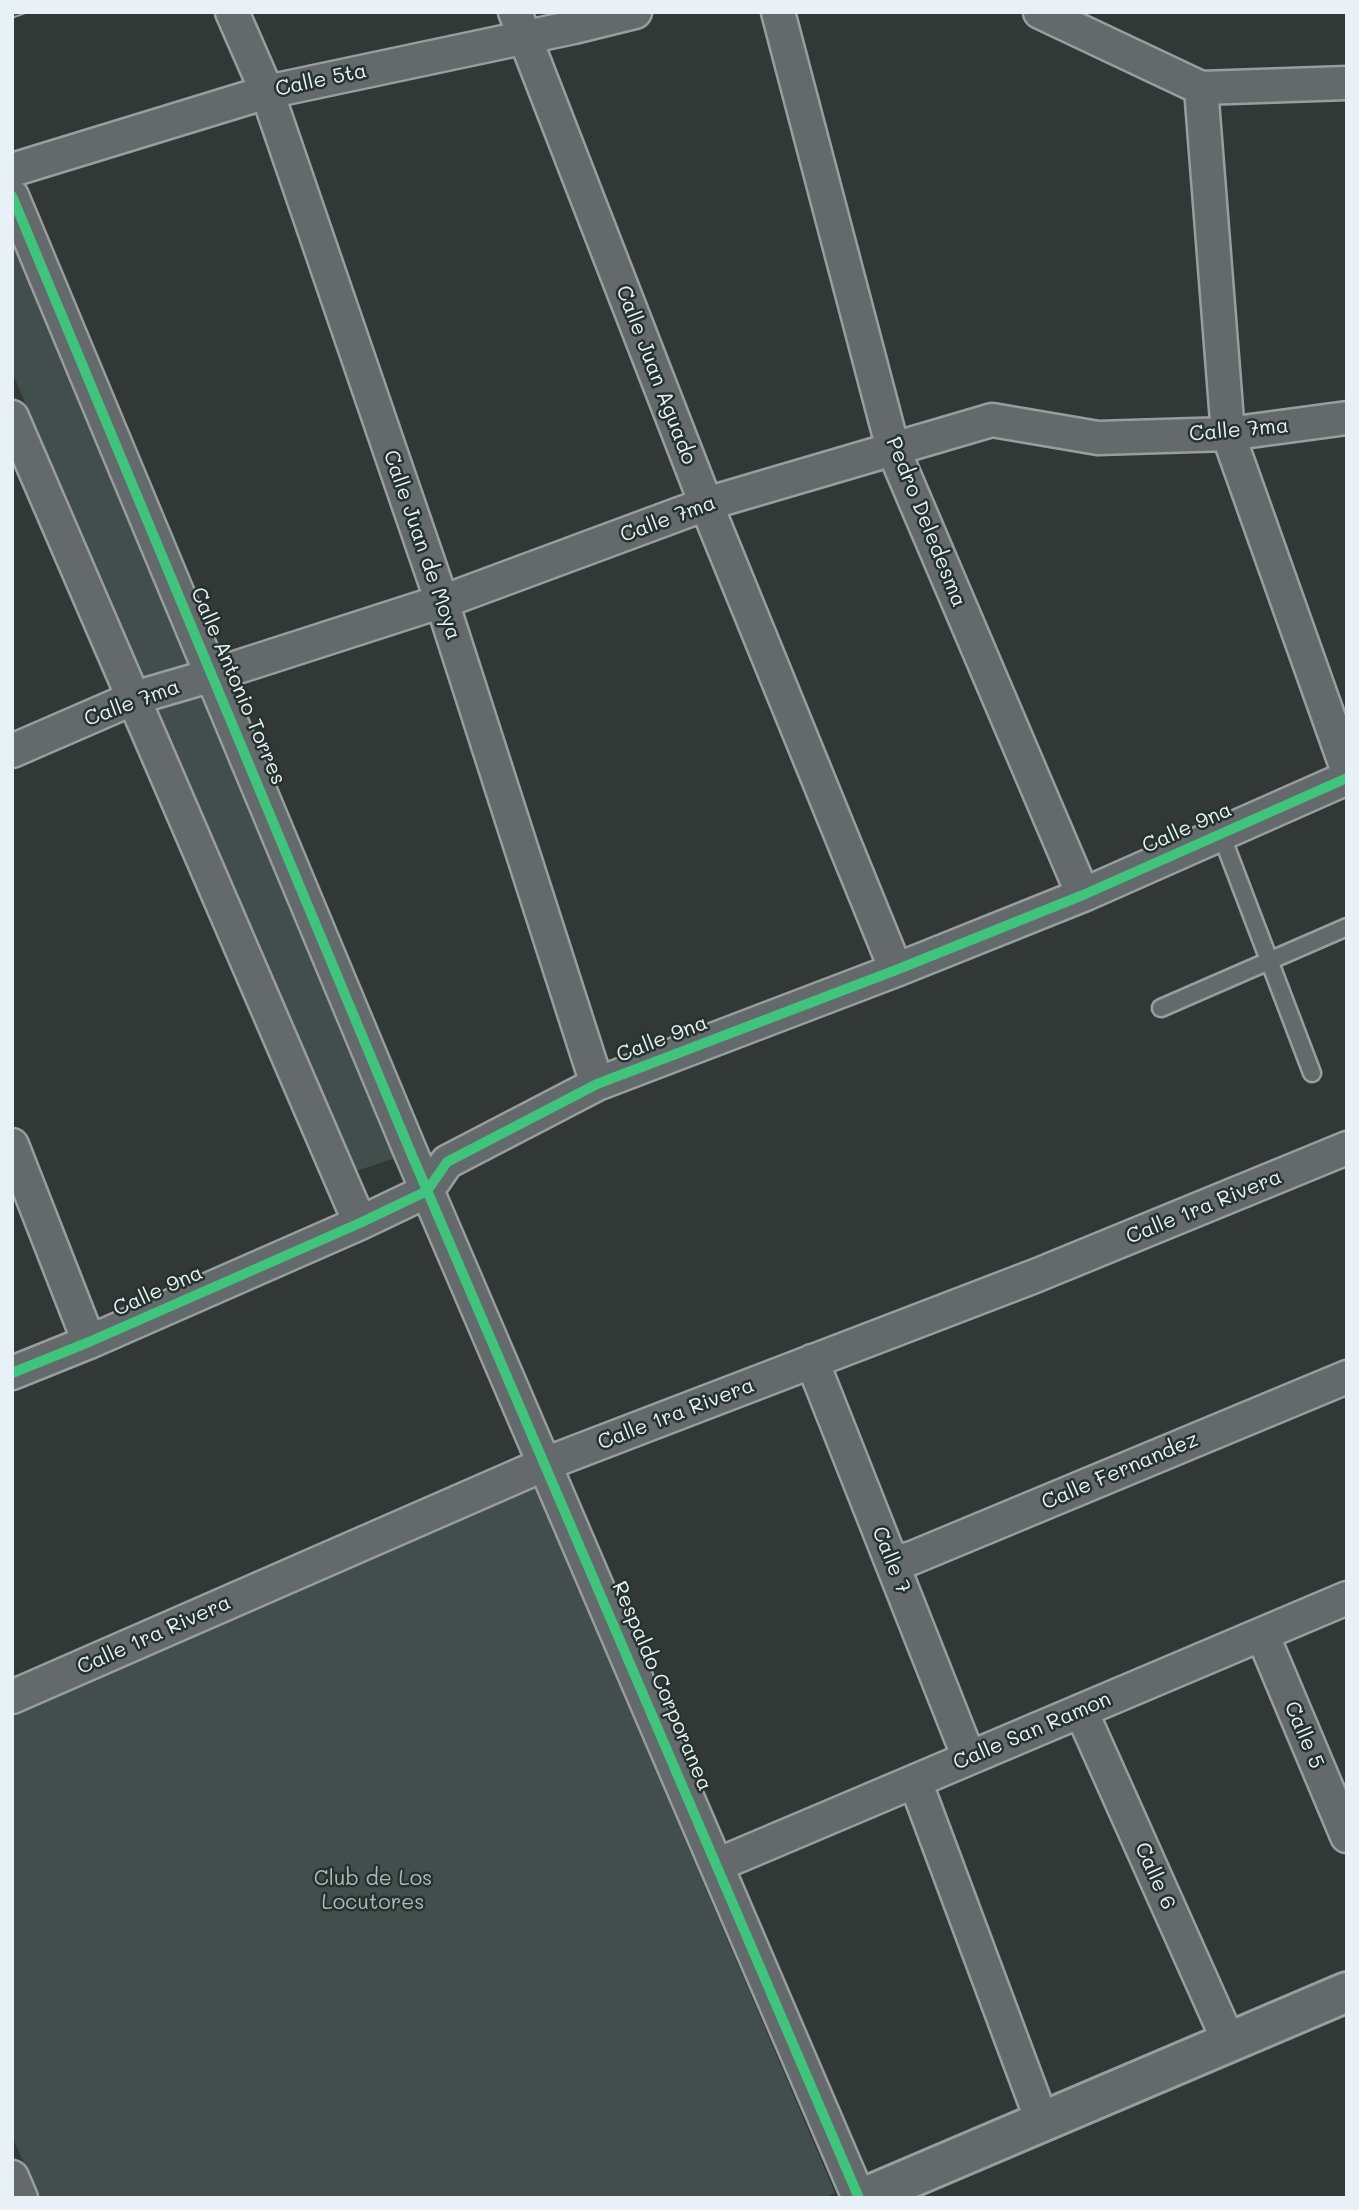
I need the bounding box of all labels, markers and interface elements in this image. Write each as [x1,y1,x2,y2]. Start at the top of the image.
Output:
street label: Calle 5ta [273,58,369,102]
street label: Calle Juan Aguado [610,282,702,468]
street label: Calle 7ma [1188,413,1290,447]
street label: Pedro Deledesma [880,433,972,611]
street label: Calle Juan de Moya [378,447,466,643]
street label: Calle 7ma [617,490,719,548]
street label: Calle Antonio Torres [185,584,291,788]
street label: Calle 7ma [81,674,183,732]
street label: Calle 9na [1138,797,1236,859]
street label: Calle 9na [613,1010,711,1068]
street label: Calle 1ra Rivera [1122,1164,1286,1250]
street label: Calle 9na [109,1260,207,1322]
street label: Calle 1ra Rivera [594,1373,758,1455]
street label: Calle Fernandez [1038,1427,1202,1515]
street label: Calle 7 [866,1523,916,1597]
street label: Respaldo Corporanea [606,1577,718,1795]
street label: Calle 1ra Rivera [73,1590,235,1680]
street label: Calle San Ramon [949,1686,1115,1776]
street label: Calle 5 [1279,1698,1329,1772]
street label: Calle 6 [1129,1838,1181,1914]
park label: Club de Los Locutores [314,1866,432,1916]

